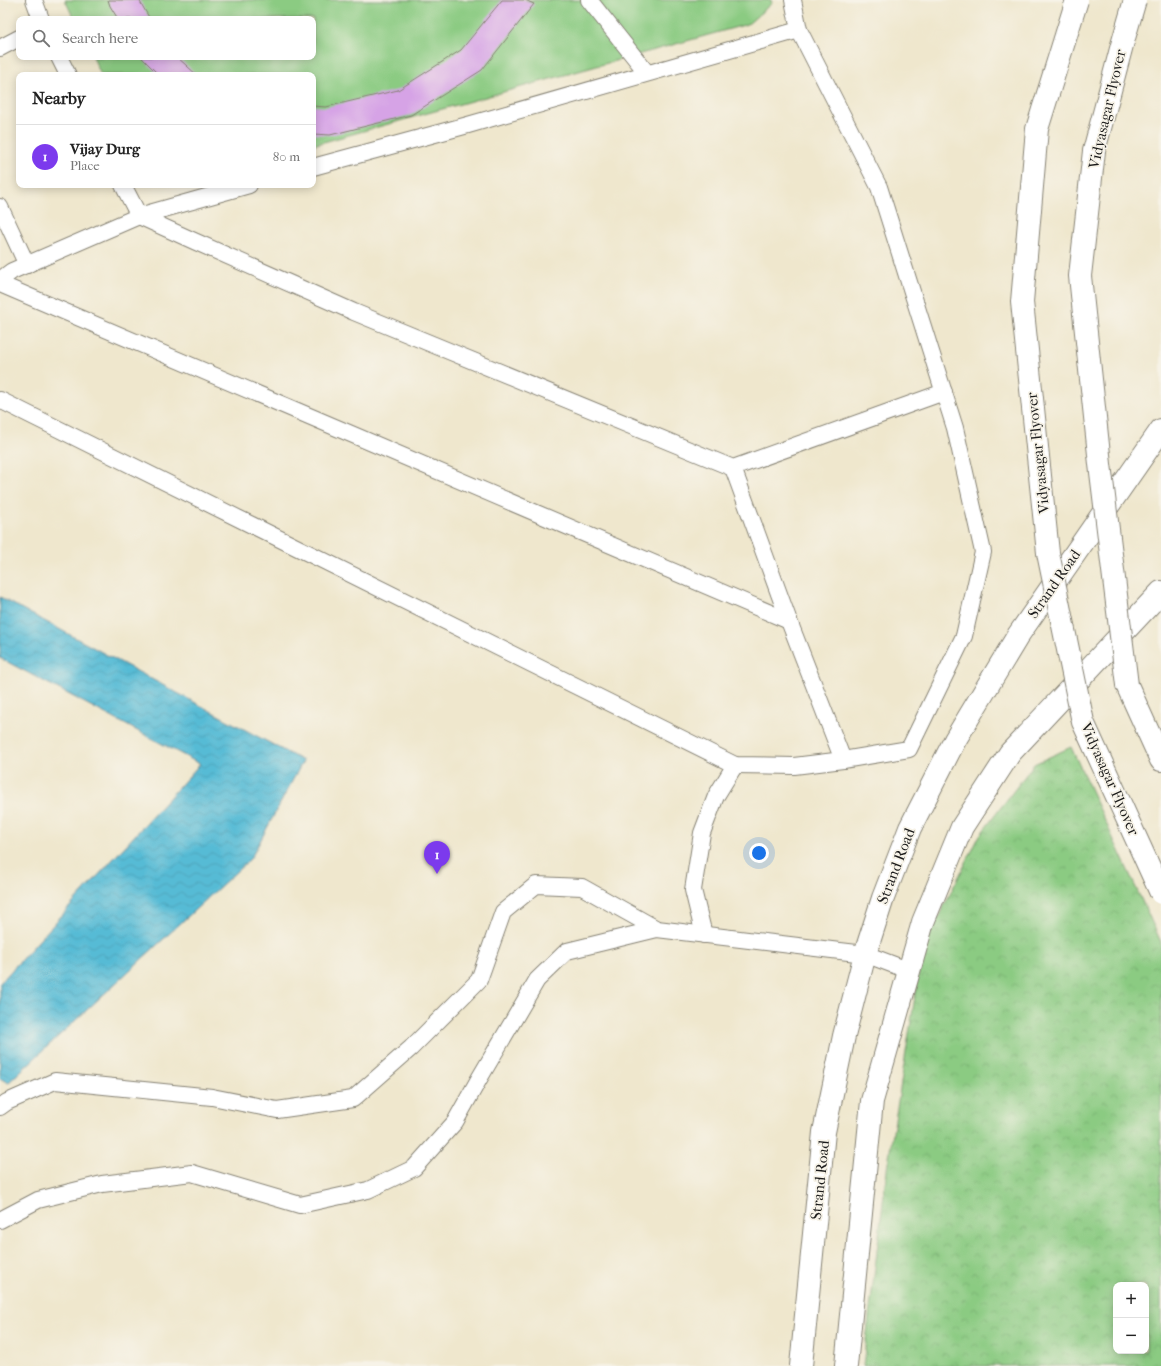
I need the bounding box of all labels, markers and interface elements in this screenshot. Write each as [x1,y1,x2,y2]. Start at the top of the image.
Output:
search box [16,16,316,60]
icon: search [30,27,52,49]
text: Search here [62,29,138,47]
street label: Vidyasagar Flyover [1084,47,1130,171]
text: Nearby [32,88,86,108]
text: Vijay Durg [70,140,140,158]
text: 1 [43,149,47,164]
text: 80 m [273,149,300,164]
text: Place [70,158,100,173]
street label: Vidyasagar Flyover [1023,391,1053,516]
street label: Strand Road [1024,545,1085,622]
street label: Vidyasagar Flyover [1077,719,1143,839]
street label: Strand Road [873,825,919,906]
pin: 1 [424,841,450,874]
your location [749,843,769,863]
street label: Strand Road [807,1139,833,1221]
map controls [1113,1282,1149,1354]
button: + [1113,1282,1149,1318]
button: − [1113,1318,1149,1354]

